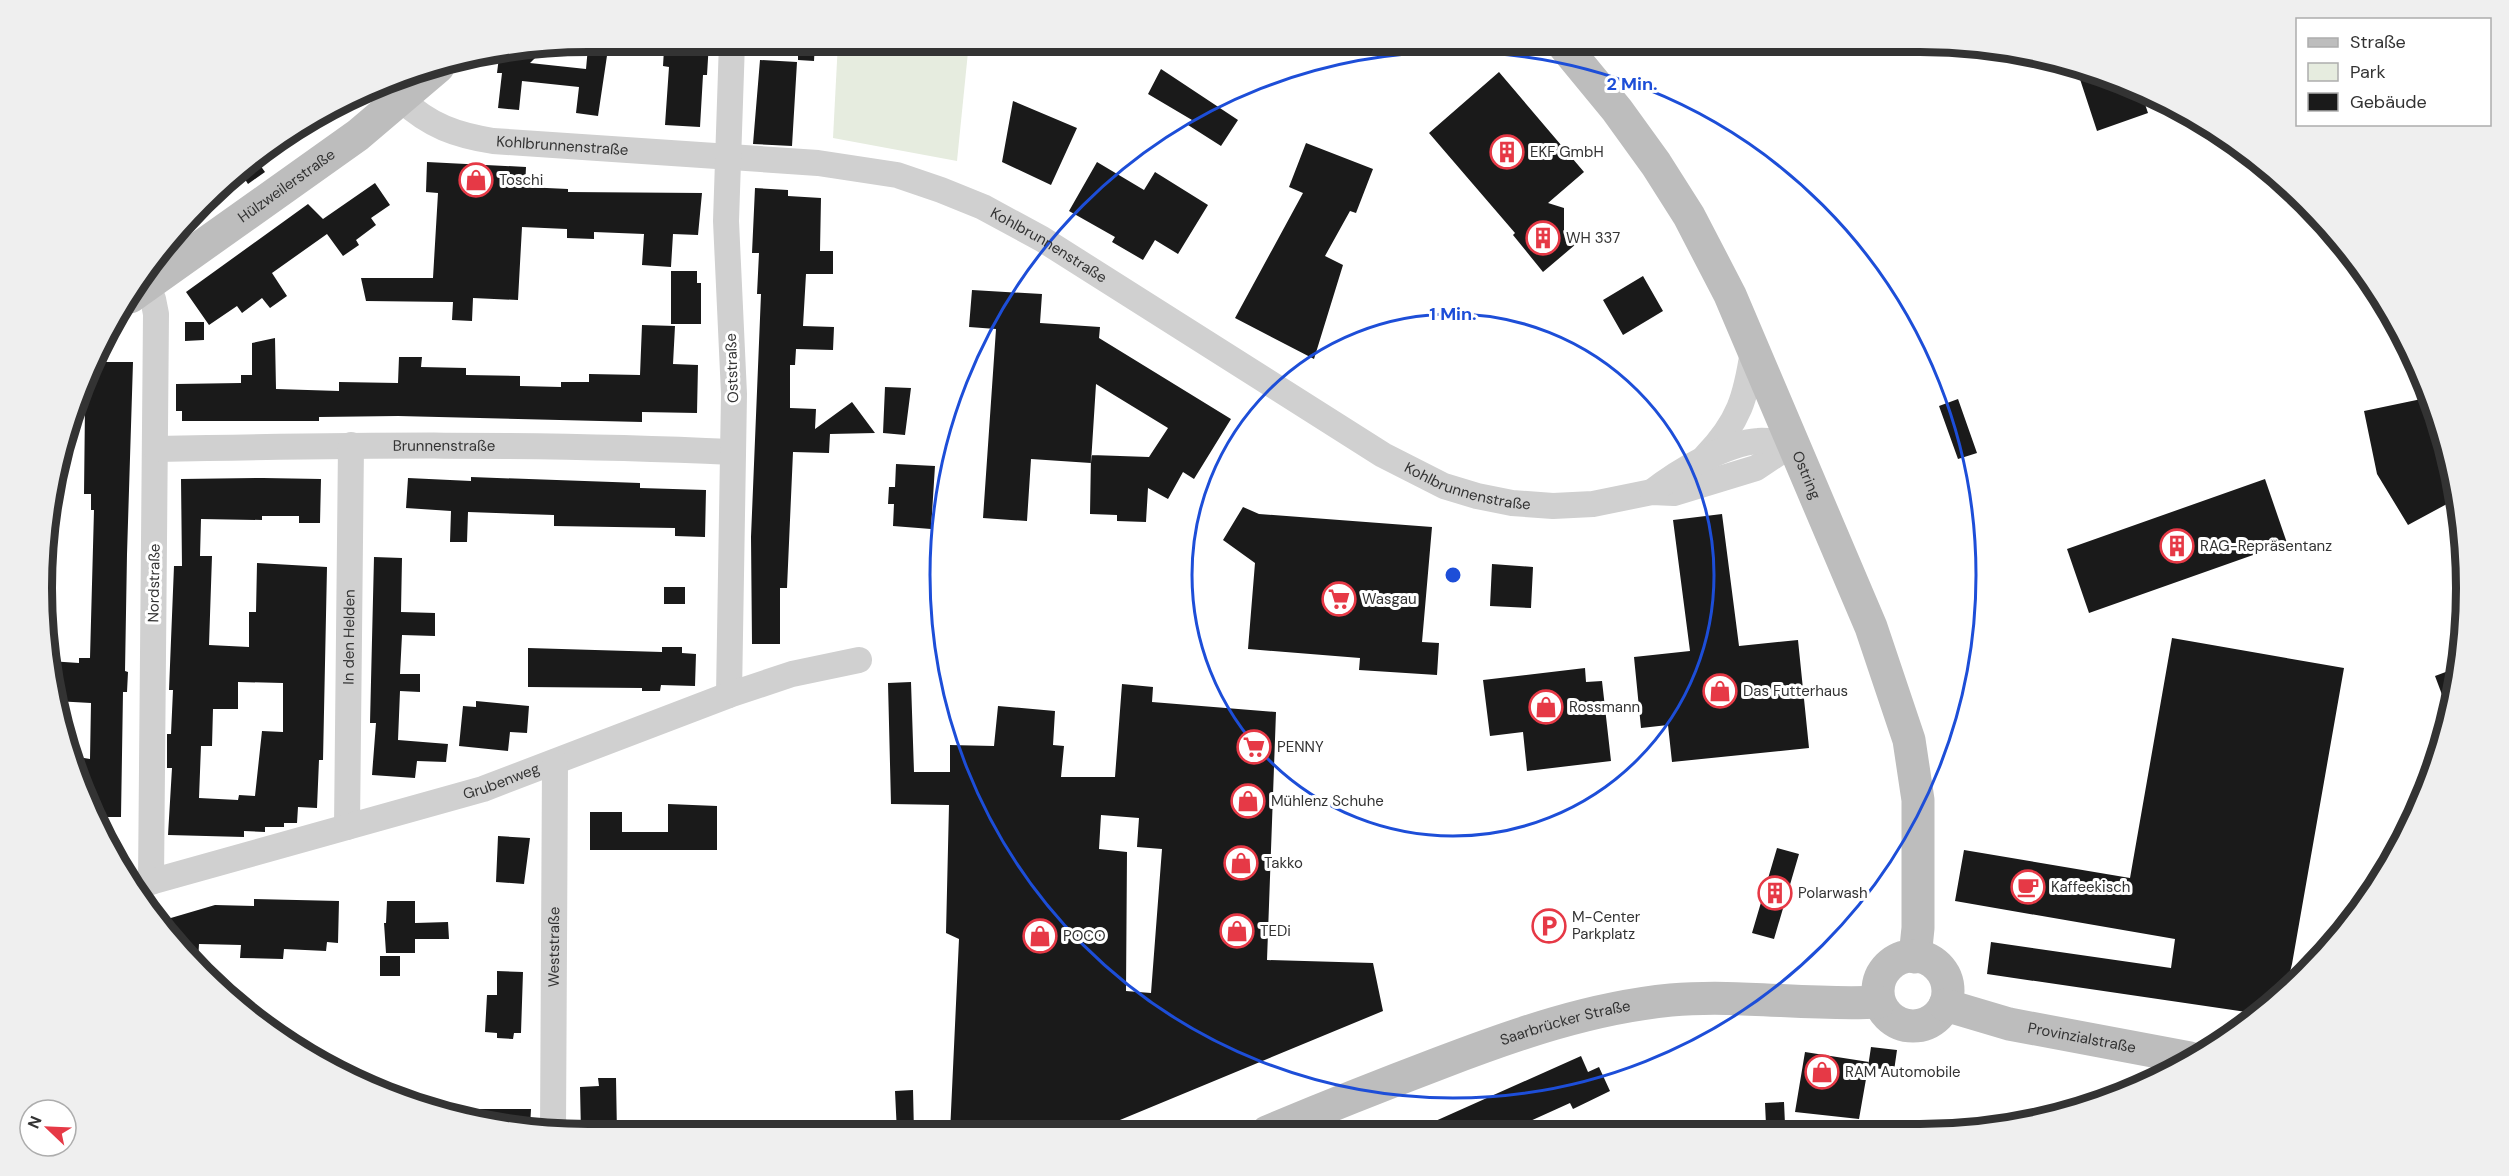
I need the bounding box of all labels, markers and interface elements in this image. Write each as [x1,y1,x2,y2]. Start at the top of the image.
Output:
legend [2296,18,2491,126]
text: Straße [2350,30,2406,54]
text: Park [2350,60,2386,84]
text: 2 Min. [1606,72,1658,96]
text: Gebäude [2350,90,2427,114]
street label: Kohlbrunnenstraße [496,131,629,160]
building icon: EKF GmbH [1489,134,1525,170]
place label: EKF GmbH [1530,142,1604,162]
street label: Hülzweilerstraße [234,144,339,227]
shop icon: Toschi [458,162,494,198]
place label: Toschi [499,170,543,190]
street label: Kohlbrunnenstraße [987,203,1111,288]
building icon: WH 337 [1525,220,1561,256]
place label: WH 337 [1566,228,1620,248]
text: 1 Min. [1429,302,1477,326]
street label: Oststraße [721,333,743,403]
street label: Brunnenstraße [393,436,495,456]
street label: Ostring [1787,448,1826,502]
street label: Kohlbrunnenstraße [1401,457,1531,514]
building icon: RAG-Repräsentanz [2159,528,2195,564]
place label: RAG-Repräsentanz [2200,536,2332,556]
street label: Nordstraße [143,543,165,623]
centre of rings [1443,565,1463,585]
supermarket icon: Wasgau [1321,581,1357,617]
street label: In den Helden [338,589,359,685]
place label: Wasgau [1362,589,1417,609]
shop icon: Das Futterhaus [1702,673,1738,709]
place label: Das Futterhaus [1743,681,1848,701]
shop icon: Rossmann [1528,689,1564,725]
place label: Rossmann [1569,697,1640,717]
supermarket icon: PENNY [1236,729,1272,765]
place label: PENNY [1277,737,1324,757]
street label: Grubenweg [461,758,542,804]
shop icon: Mühlenz Schuhe [1230,783,1266,819]
place label: Mühlenz Schuhe [1271,791,1384,811]
shop icon: Takko [1223,845,1259,881]
place label: Takko [1264,853,1303,873]
cafe icon: Kaffeekisch [2010,869,2046,905]
building icon: Polarwash [1757,875,1793,911]
place label: Kaffeekisch [2051,877,2130,897]
place label: Polarwash [1798,883,1868,903]
street label: Weststraße [544,907,564,987]
place label: M-Center Parkplatz [1572,907,1641,944]
parking icon: M-Center Parkplatz [1531,908,1567,944]
shop icon: TEDi [1219,913,1255,949]
shop icon: POCO [1022,918,1058,954]
place label: TEDi [1260,921,1291,941]
place label: POCO [1063,926,1106,946]
street label: Saarbrücker Straße [1497,996,1632,1050]
street label: Provinzialstraße [2026,1018,2138,1058]
shop icon: RAM Automobile [1804,1054,1840,1090]
place label: RAM Automobile [1845,1062,1961,1082]
north arrow [18,1098,78,1158]
text: N [23,1113,47,1132]

